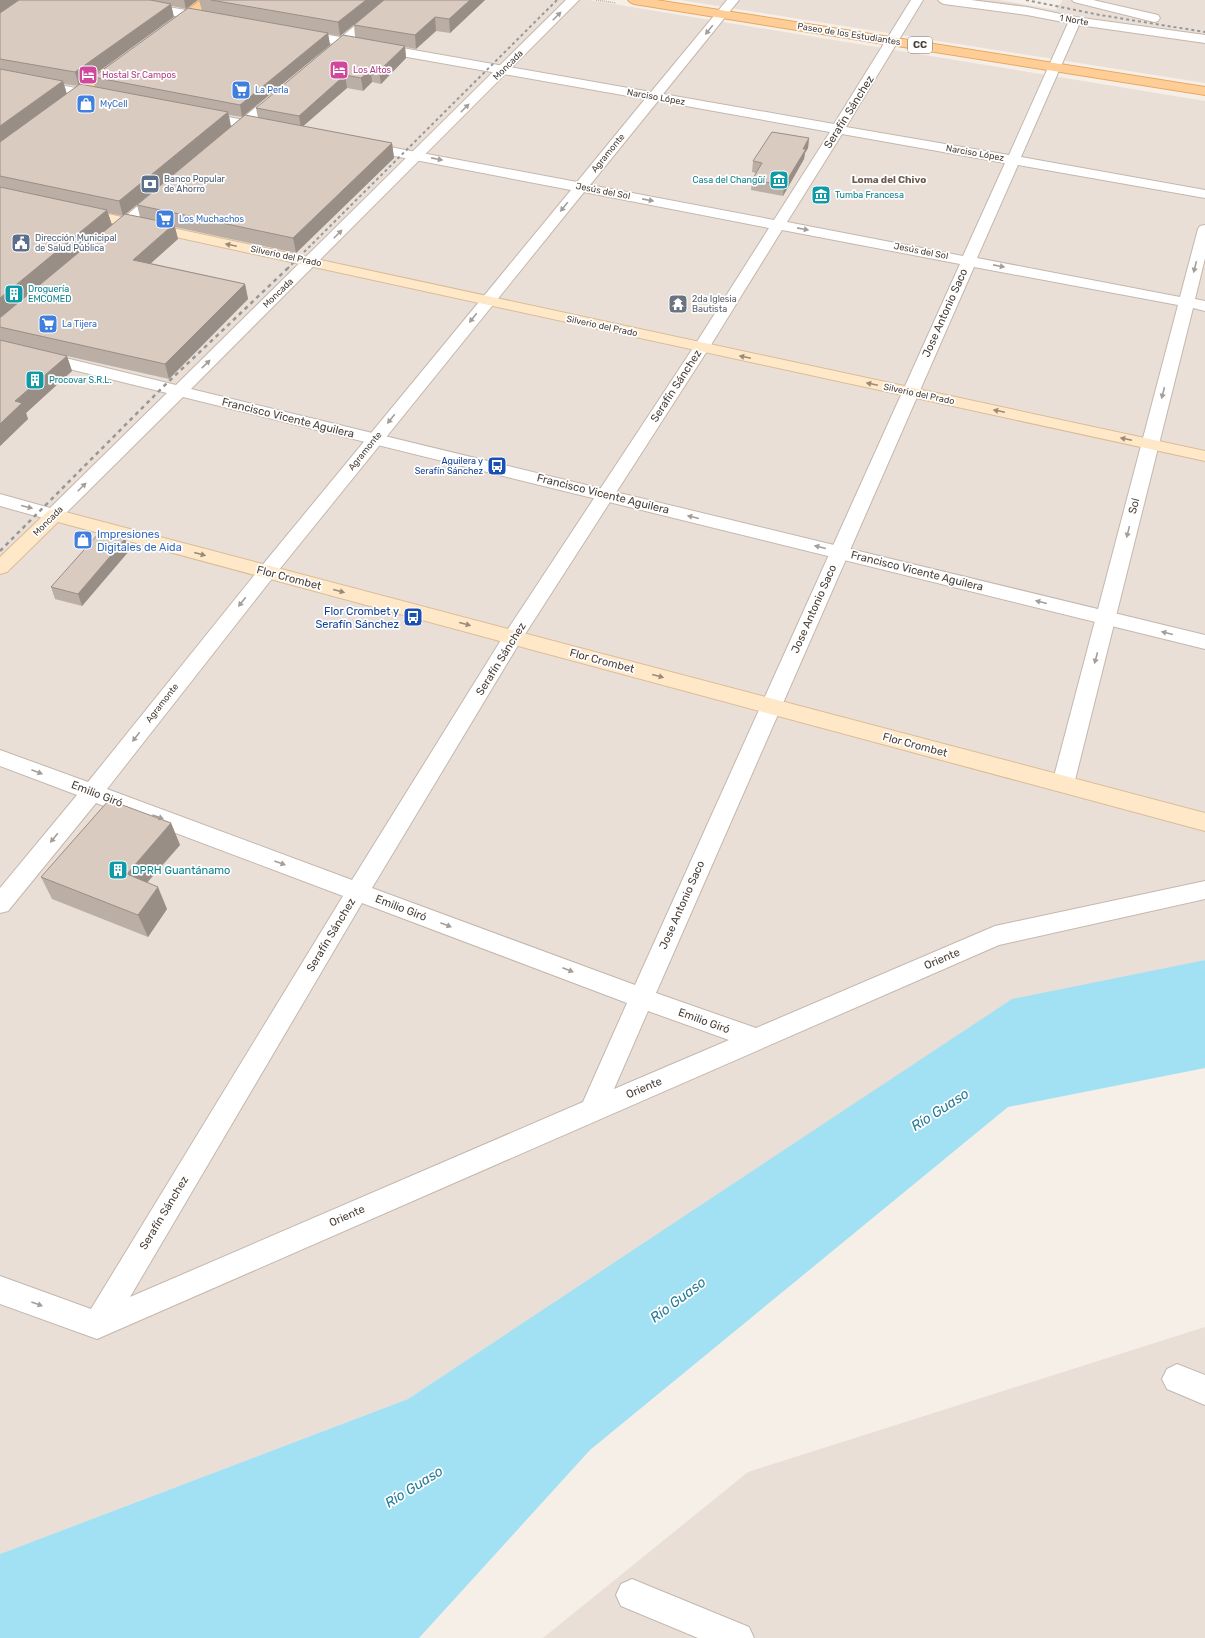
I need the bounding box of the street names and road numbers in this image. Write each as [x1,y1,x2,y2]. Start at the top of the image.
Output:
street label: 1 Norte [1059,13,1089,27]
street label: Paseo de los Estudiantes [797,21,902,47]
road number: CC [908,37,932,53]
street label: Moncada [491,48,525,82]
street label: Serafín Sánchez [821,73,877,151]
street label: Narciso López [626,87,686,107]
street label: Agramonte [589,132,627,174]
street label: Narciso López [945,143,1005,163]
street label: Jesús del Sol [575,181,631,201]
street label: Jesús del Sol [893,241,949,261]
street label: Silverio del Prado [250,244,322,268]
street label: Jose Antonio Saco [920,267,970,359]
street label: Moncada [261,276,295,310]
street label: Silverio del Prado [566,314,638,338]
street label: Serafín Sánchez [648,347,704,425]
street label: Silverio del Prado [883,382,955,406]
street label: Francisco Vicente Aguilera [221,395,355,441]
street label: Agramonte [346,430,384,472]
street label: Francisco Vicente Aguilera [536,471,670,517]
street label: Sol [1126,497,1142,515]
street label: Moncada [31,504,65,538]
street label: Francisco Vicente Aguilera [850,548,984,594]
street label: Flor Crombet [255,563,323,593]
street label: Jose Antonio Saco [789,563,839,655]
street label: Serafín Sánchez [473,620,529,698]
street label: Flor Crombet [568,646,636,676]
street label: Agramonte [144,681,180,725]
street label: Flor Crombet [881,730,949,760]
street label: Emilio Giró [69,778,125,810]
street label: Jose Antonio Saco [657,859,707,951]
street label: Emilio Giró [373,892,429,924]
street label: Serafín Sánchez [304,896,358,974]
street label: Oriente [922,946,962,972]
street label: Emilio Giró [676,1006,732,1036]
street label: Oriente [624,1075,664,1101]
street label: Serafín Sánchez [137,1174,191,1252]
street label: Oriente [327,1202,367,1230]

